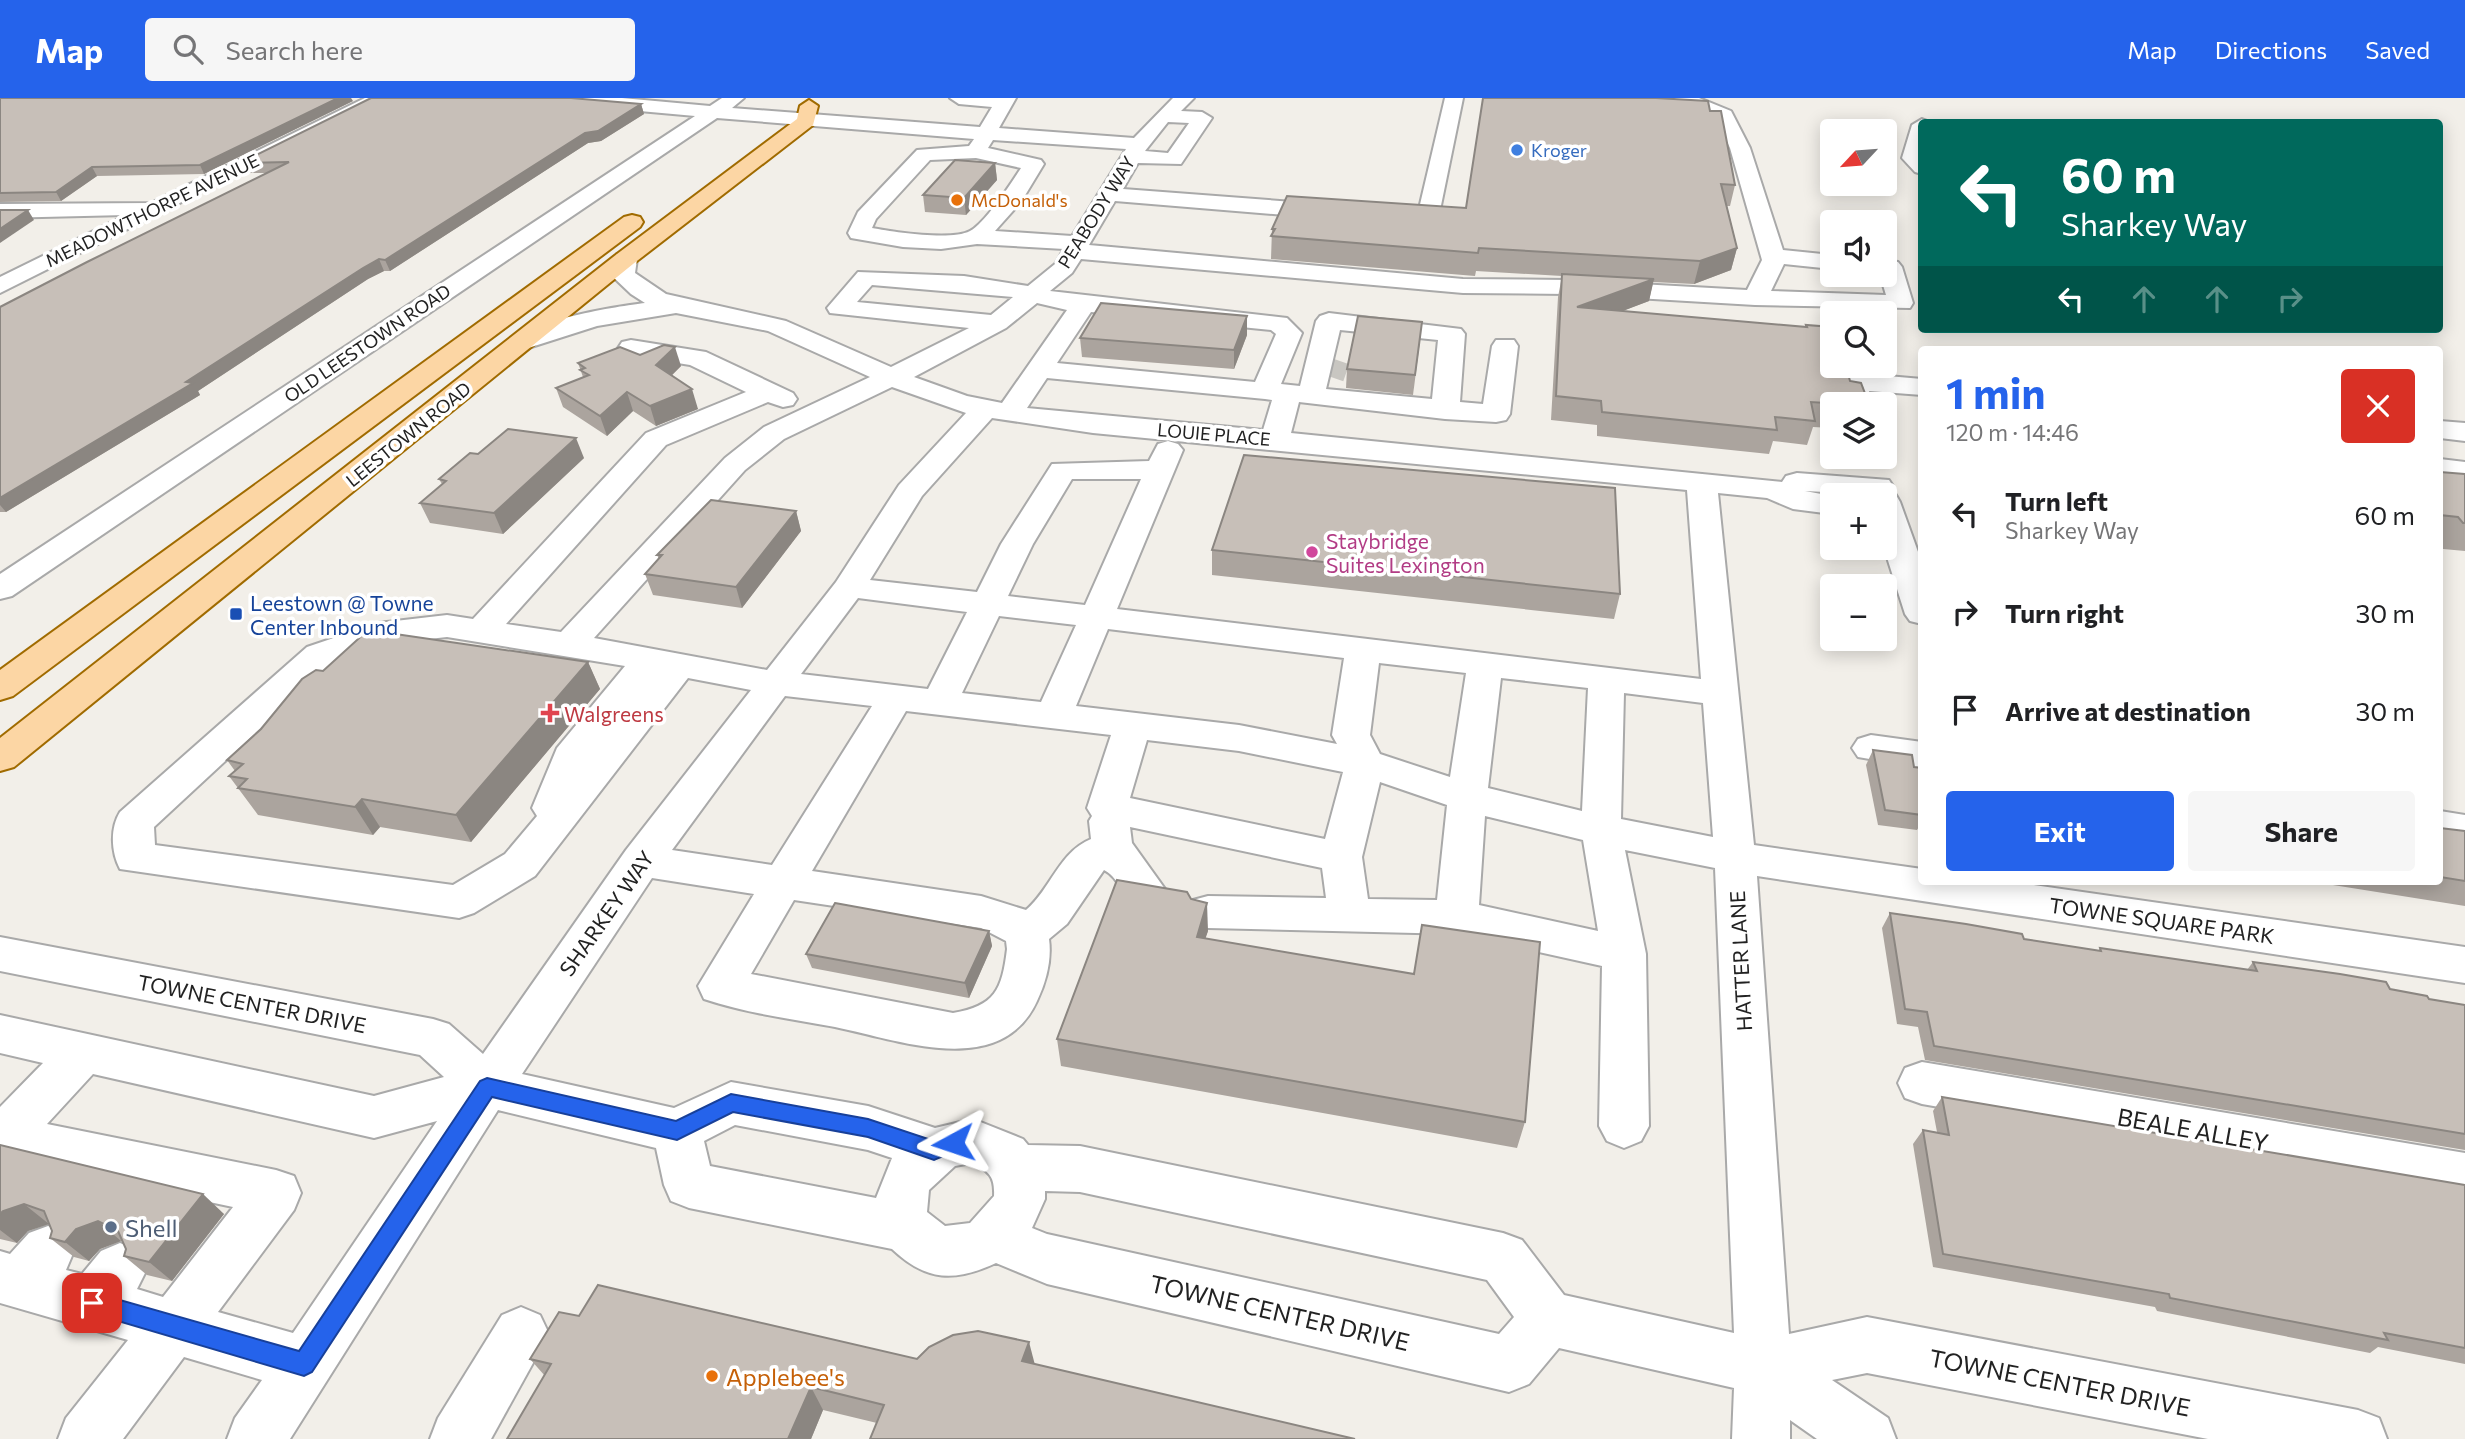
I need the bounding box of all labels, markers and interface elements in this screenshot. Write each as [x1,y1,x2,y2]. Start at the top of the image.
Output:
search box [145,18,635,81]
text: Map [35,29,103,70]
icon: search [169,30,207,68]
text: Search here [225,34,363,65]
text: Map [2127,35,2177,64]
text: Directions [2215,35,2327,64]
text: Saved [2365,35,2430,64]
north arrow [1820,119,1897,196]
map controls [1820,119,1897,651]
place label: Kroger [1531,139,1587,161]
marker: Kroger [1509,142,1525,158]
text: 60 m [2061,143,2176,203]
icon: left [1946,147,2037,238]
street label: MEADOWTHORPE AVENUE [42,149,262,271]
street label: PEABODY WAY [1053,152,1139,272]
place label: McDonald's [971,189,1068,211]
marker: McDonald's [949,192,965,208]
text: Sharkey Way [2061,203,2247,243]
button: sound [1820,210,1897,287]
street label: OLD LEESTOWN ROAD [280,279,454,407]
icon: left [2052,280,2090,318]
icon: ahead [2125,280,2163,318]
icon: ahead [2198,280,2236,318]
icon: right [2271,280,2309,318]
button: search [1820,301,1897,378]
text: 1 min [1946,366,2046,418]
button: close [2341,369,2415,443]
street label: LEESTOWN ROAD [341,377,475,491]
button: layers [1820,392,1897,469]
street label: LOUIE PLACE [1157,418,1271,450]
text: 120 m · 14:46 [1946,418,2079,446]
button: + [1820,483,1897,560]
text: Turn left [2005,485,2108,516]
icon: left [1946,495,1984,533]
text: 60 m [2355,499,2415,530]
text: Sharkey Way [2005,516,2139,544]
place label: Staybridge Suites Lexington [1326,528,1485,577]
marker: Staybridge Suites Lexington [1304,544,1320,560]
button: − [1820,574,1897,651]
place label: Leestown @ Towne Center Inbound [250,590,434,639]
icon: right [1946,593,1984,631]
text: Turn right [2005,597,2124,628]
text: 30 m [2356,597,2415,628]
marker: Leestown @ Towne Center Inbound [228,606,244,622]
icon: arrive [1946,691,1984,729]
text: Arrive at destination [2005,695,2251,726]
text: 30 m [2356,695,2415,726]
place label: Walgreens [564,701,664,726]
marker: Walgreens [542,705,558,721]
button: Exit [1946,791,2174,871]
button: Share [2188,791,2415,871]
street label: SHARKEY WAY [554,845,659,980]
street label: HATTER LANE [1724,890,1756,1032]
street label: TOWNE SQUARE PARK [2048,892,2276,948]
street label: TOWNE CENTER DRIVE [136,969,368,1037]
street label: BEALE ALLEY [2115,1101,2271,1157]
position arrow [916,1106,990,1180]
place label: Shell [125,1213,178,1242]
marker: Shell [103,1219,119,1235]
street label: TOWNE CENTER DRIVE [1147,1268,1413,1356]
pin [62,1273,122,1333]
icon: arrive [73,1284,111,1322]
street label: TOWNE CENTER DRIVE [1927,1342,2193,1422]
place label: Applebee's [726,1362,845,1391]
marker: Applebee's [704,1368,720,1384]

